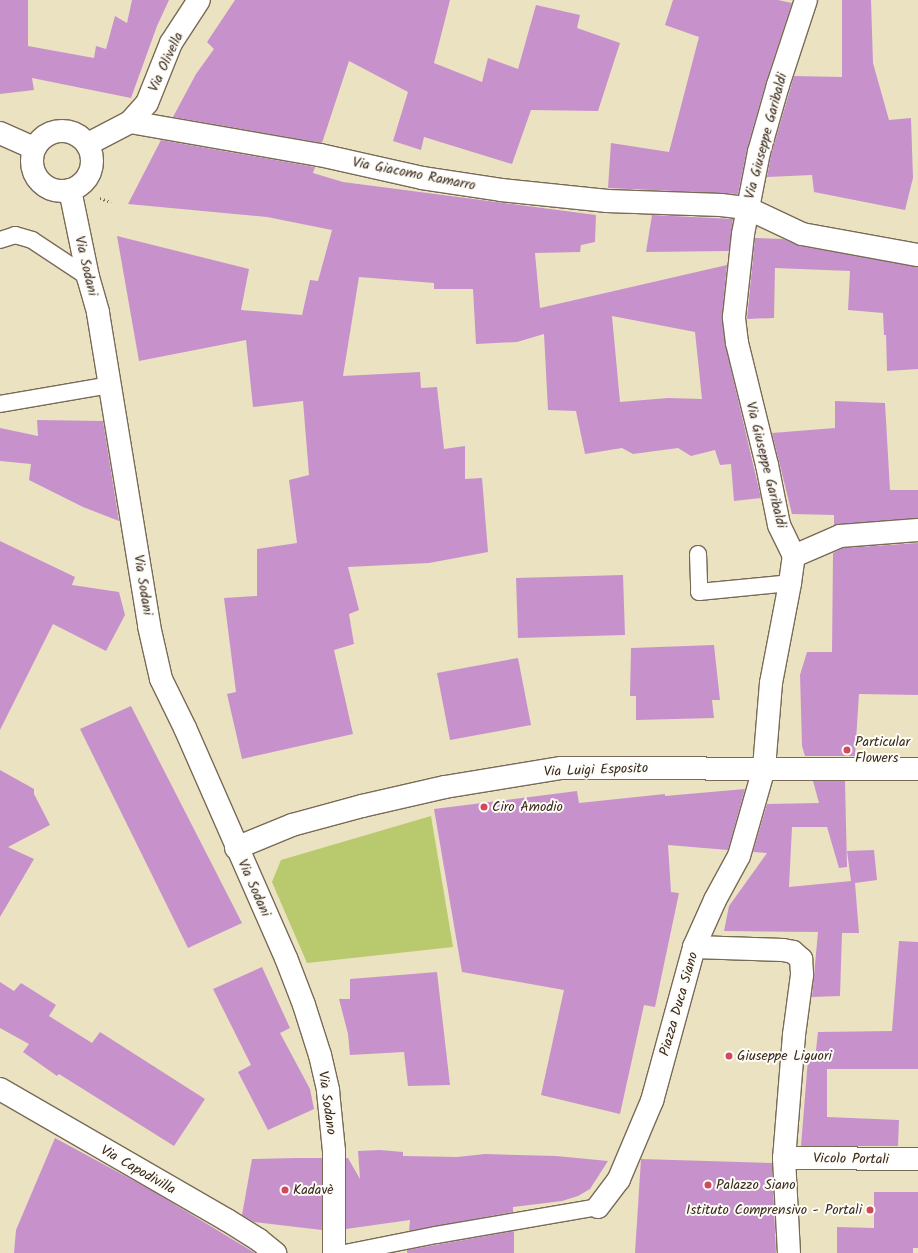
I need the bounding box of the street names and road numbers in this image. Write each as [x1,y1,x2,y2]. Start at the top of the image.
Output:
street label: Via Olivella [145,29,187,95]
street label: Via Giuseppe Garibaldi [741,71,791,201]
street label: Via Giacomo Ramarro [351,154,477,194]
street label: Via Sodani [71,234,101,298]
street label: Via Giuseppe Garibaldi [742,400,790,530]
street label: Via Sodani [130,554,156,616]
street label: Via Luigi Esposito [543,760,649,780]
street label: Via Sodani [234,857,274,919]
street label: Piazza Duca Siano [656,950,702,1058]
street label: Via Sodano [314,1070,340,1136]
street label: Via Capodivilla [97,1142,179,1198]
street label: Vicolo Portali [813,1150,889,1168]

